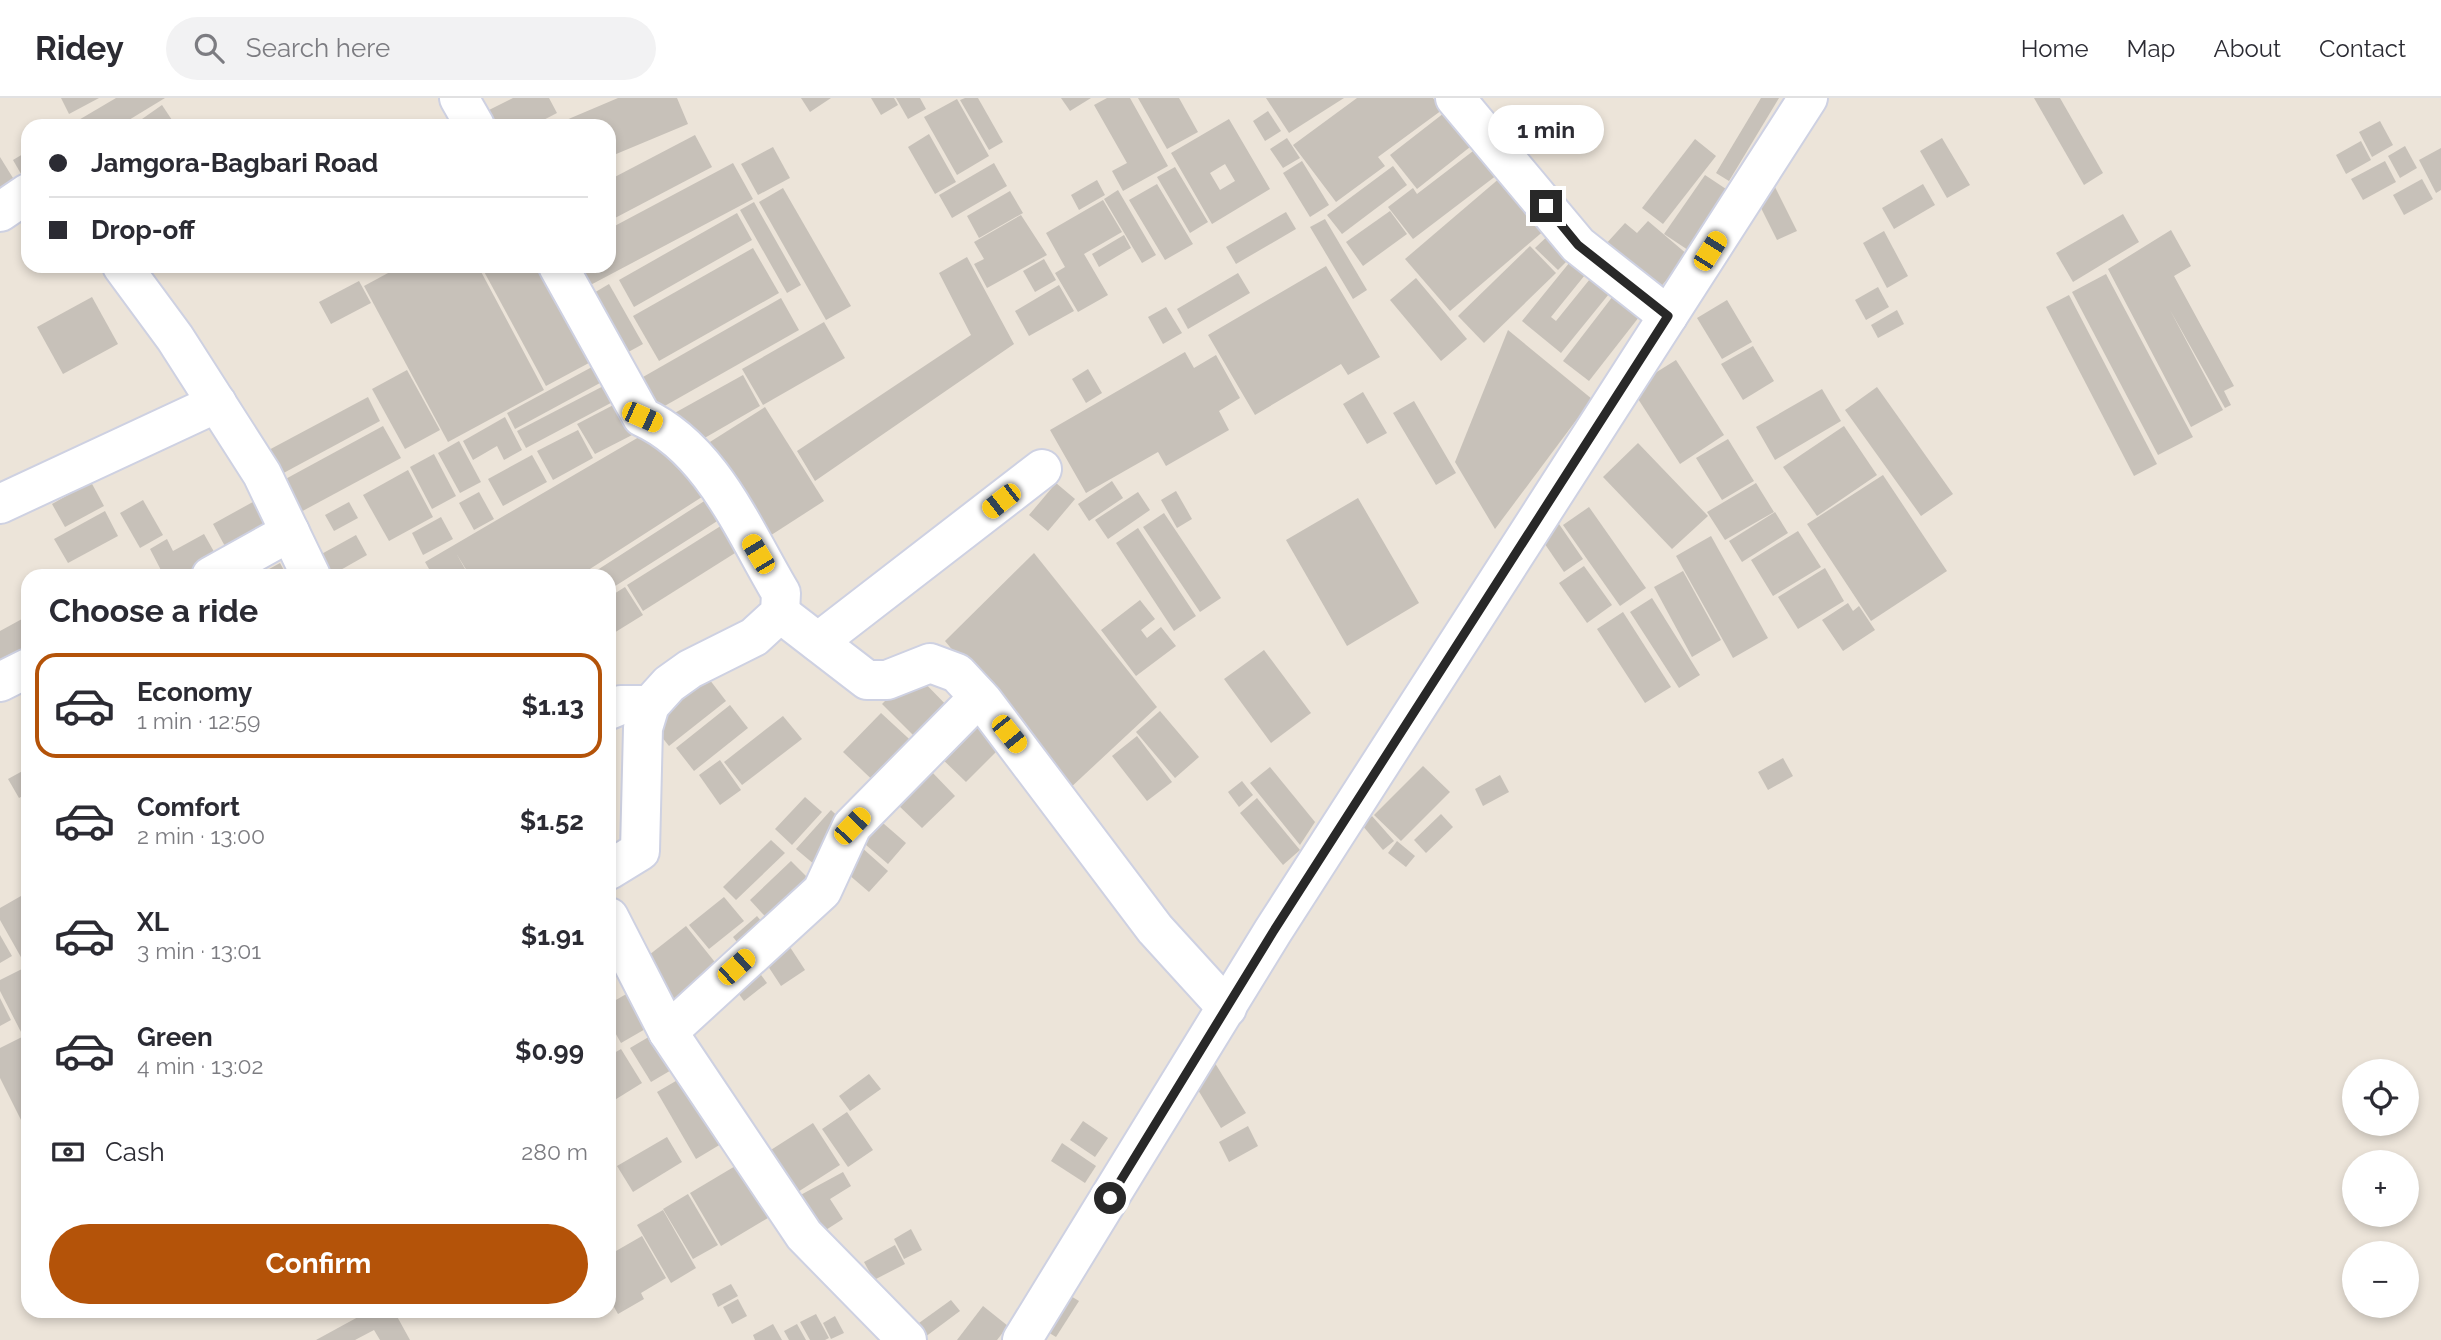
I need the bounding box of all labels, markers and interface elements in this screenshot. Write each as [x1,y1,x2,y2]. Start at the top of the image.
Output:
search box [166,17,656,80]
text: Ridey [35,29,124,68]
icon: search [190,29,228,67]
text: Search here [246,33,390,63]
text: Home [2021,34,2089,63]
text: Map [2127,34,2175,63]
text: About [2213,34,2281,63]
text: Contact [2319,34,2406,63]
callout: 1 min [1488,105,1604,154]
text: 1 min [1517,116,1575,143]
text: Jamgora-Bagbari Road [91,148,378,178]
route end [1530,190,1562,222]
text: Drop-off [91,215,195,245]
car [1690,228,1731,274]
car [619,399,666,435]
car [978,480,1025,522]
car [739,531,778,577]
text: Choose a ride [49,592,258,629]
icon: car [53,674,116,737]
text: Economy [137,677,252,707]
text: $1.13 [521,691,584,721]
text: 1 min · 12:59 [137,707,261,734]
car [988,711,1031,757]
icon: car [53,789,116,852]
text: Comfort [137,792,240,822]
car [830,804,875,848]
text: $1.52 [520,806,584,836]
text: 2 min · 13:00 [137,822,265,849]
icon: car [53,904,116,967]
text: XL [137,907,169,937]
text: $1.91 [521,921,584,951]
text: 3 min · 13:01 [137,937,261,964]
car [714,945,759,989]
icon: car [53,1019,116,1082]
text: Green [137,1022,213,1052]
text: $0.99 [515,1036,584,1066]
text: 4 min · 13:02 [137,1052,264,1079]
map controls [2342,1059,2419,1318]
button: locate [2342,1059,2419,1136]
icon: cash [49,1133,87,1171]
text: Cash [105,1137,165,1167]
text: 280 m [521,1138,588,1165]
button: + [2342,1150,2419,1227]
route start [1094,1182,1126,1214]
button: Confirm [49,1224,588,1304]
button: − [2342,1241,2419,1318]

